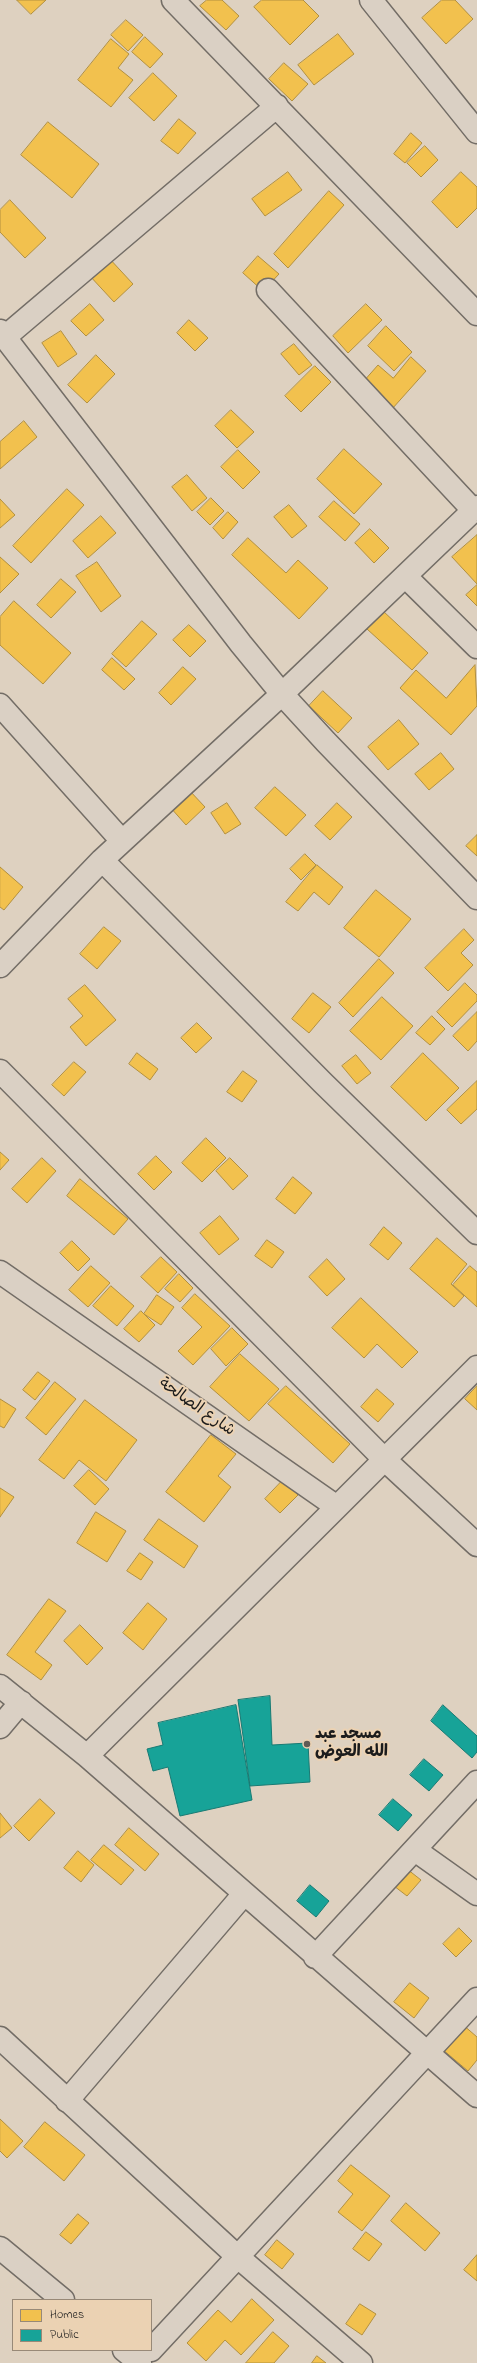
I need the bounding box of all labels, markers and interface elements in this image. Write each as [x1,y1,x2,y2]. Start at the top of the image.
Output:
street label: شارع الصالحة [154,1375,238,1441]
place label: مسجد عبد الله العوض [315,1725,388,1763]
marker: مسجد عبد الله العوض [302,1739,312,1749]
legend [12,2299,152,2351]
text: Homes [50,2306,84,2324]
text: Public [50,2326,79,2344]

